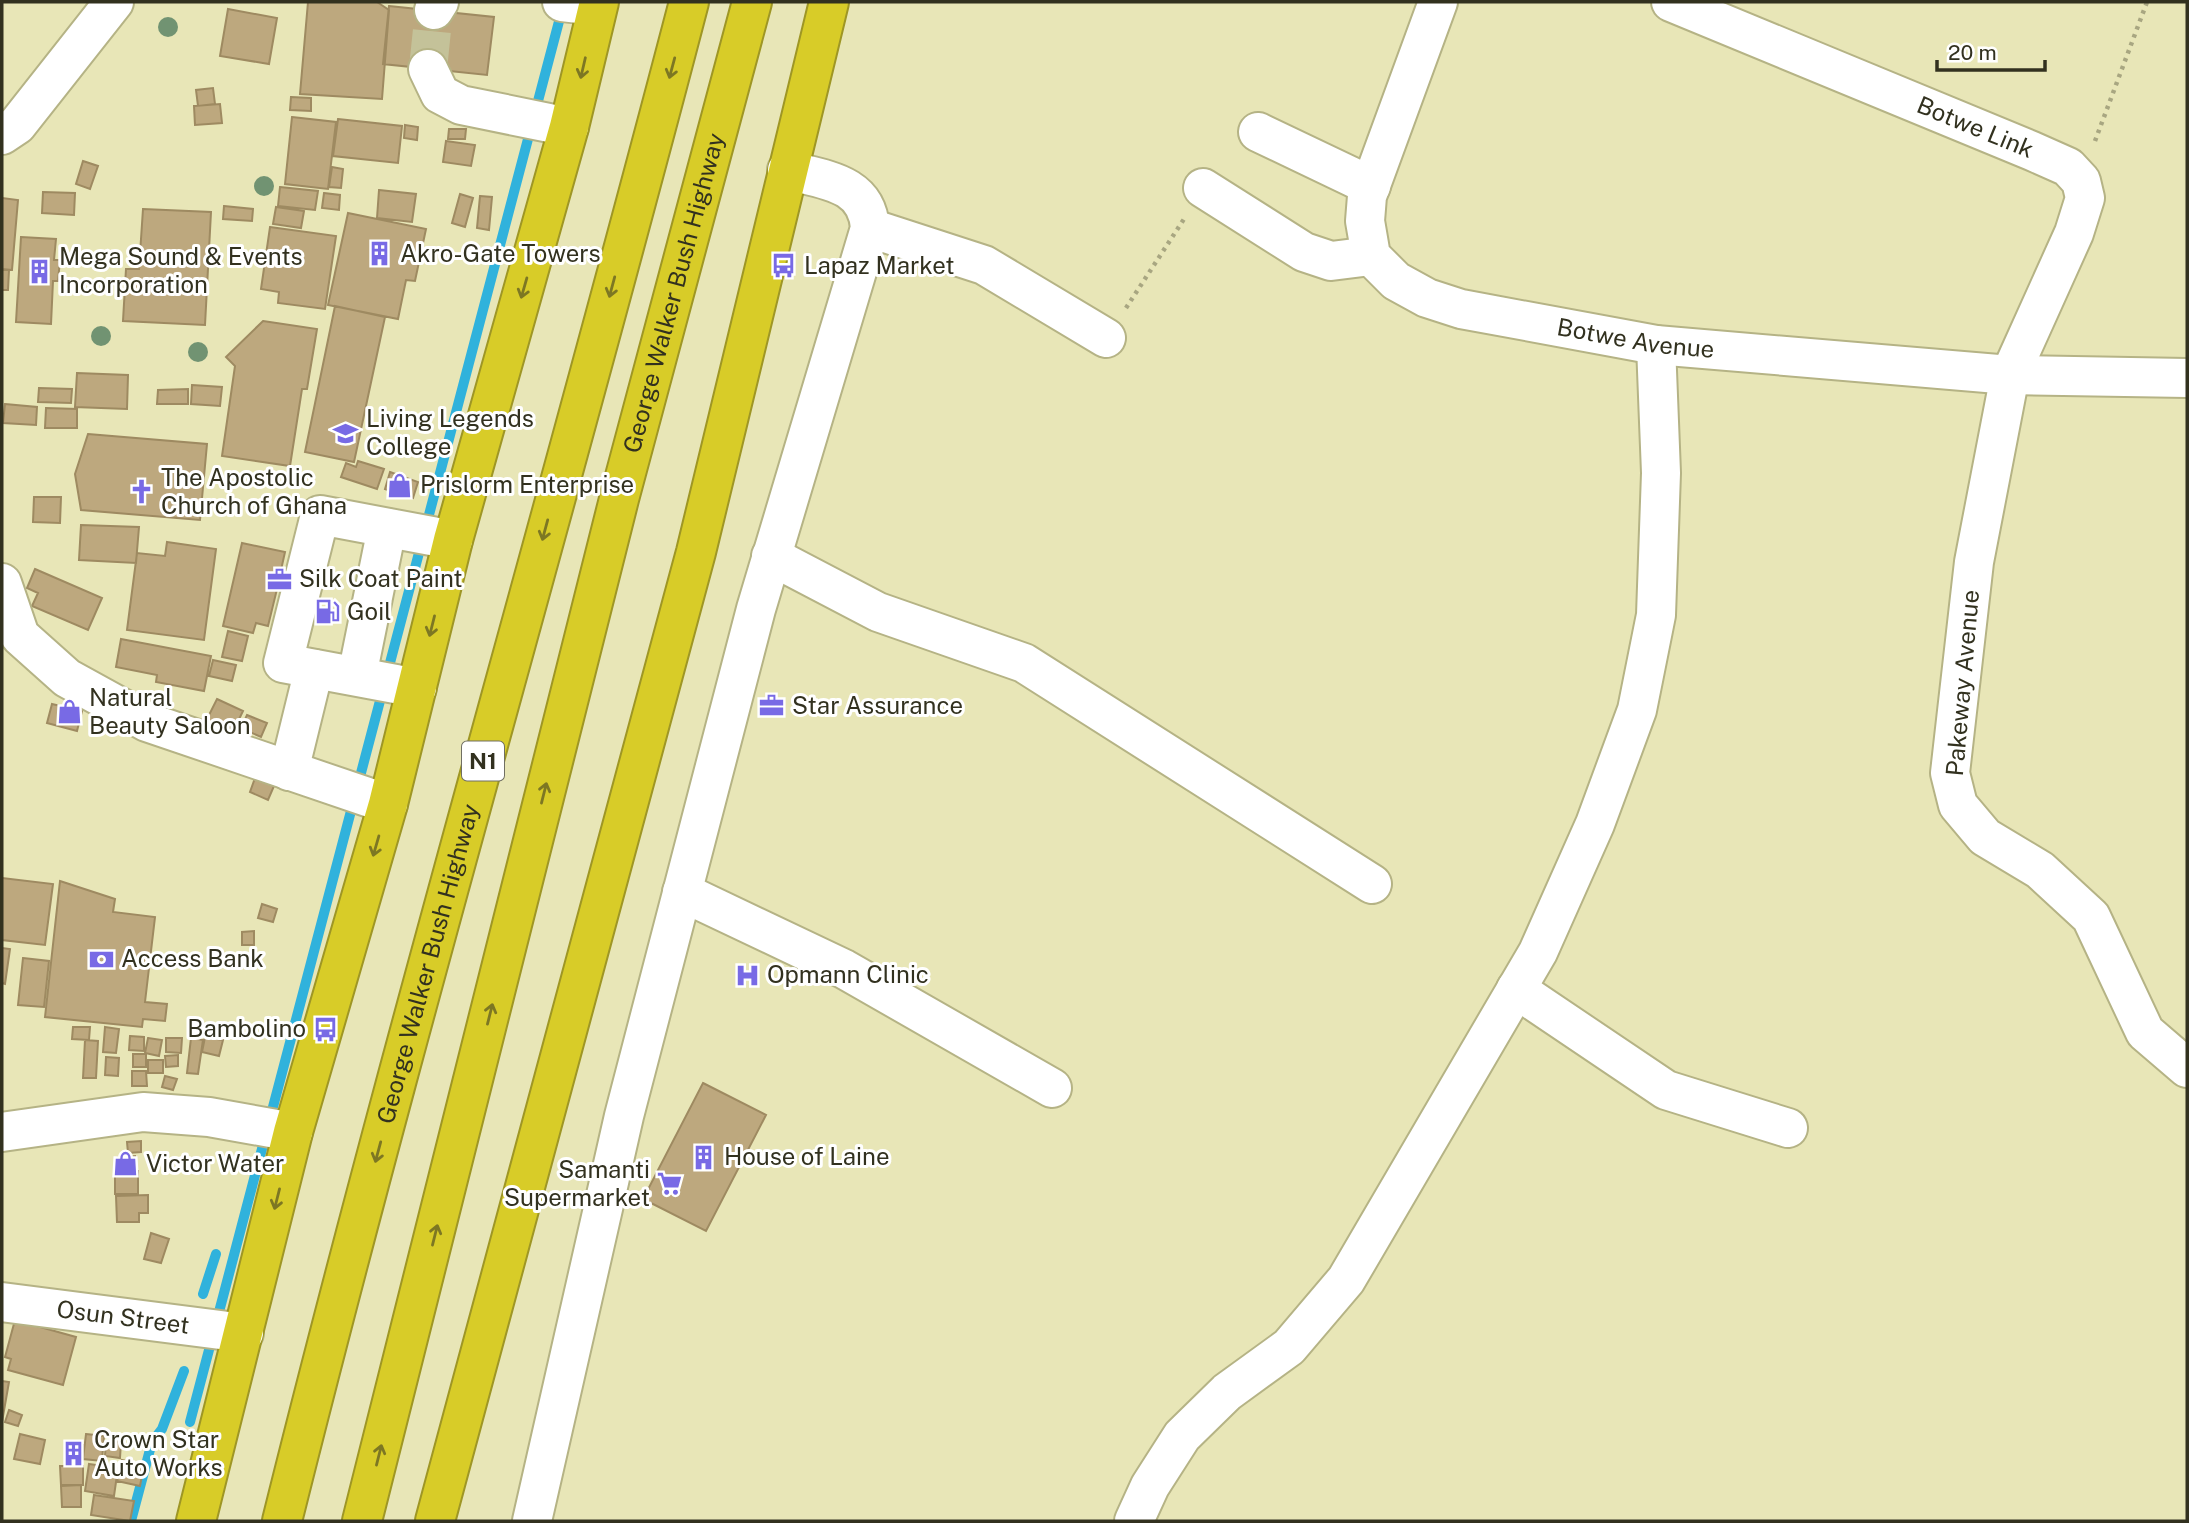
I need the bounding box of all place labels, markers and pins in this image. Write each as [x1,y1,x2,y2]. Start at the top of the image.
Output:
place label: Akro-Gate Towers [400,239,601,267]
building icon: Akro-Gate Towers [366,240,394,268]
place label: Mega Sound & Events Incorporation [59,242,303,298]
place label: Lapaz Market [804,251,955,279]
bus stop icon: Lapaz Market [770,252,798,280]
building icon: Mega Sound & Events Incorporation [25,257,53,285]
place label: Living Legends College [366,404,534,460]
school or university icon: Living Legends College [332,419,360,447]
place label: The Apostolic Church of Ghana [161,463,347,519]
place label: Prislorm Enterprise [420,470,634,498]
shop icon: Prislorm Enterprise [386,471,414,499]
church icon: The Apostolic Church of Ghana [127,478,155,506]
place label: Silk Coat Paint [299,564,463,592]
office icon: Silk Coat Paint [265,565,293,593]
place label: Goil [347,597,392,625]
fuel station icon: Goil [313,598,341,626]
place label: Natural Beauty Saloon [89,683,251,739]
place label: Star Assurance [792,691,963,719]
office icon: Star Assurance [758,692,786,720]
shop icon: Natural Beauty Saloon [55,698,83,726]
place label: Access Bank [121,944,264,972]
bank icon: Access Bank [87,945,115,973]
place label: Opmann Clinic [767,960,929,988]
hospital icon: Opmann Clinic [733,961,761,989]
place label: Bambolino [187,1014,306,1042]
bus stop icon: Bambolino [312,1015,340,1043]
place label: House of Laine [724,1142,890,1170]
building icon: House of Laine [690,1143,718,1171]
place label: Victor Water [146,1149,284,1177]
shop icon: Victor Water [112,1150,140,1178]
place label: Samanti Supermarket [504,1155,650,1211]
supermarket icon: Samanti Supermarket [656,1170,684,1198]
place label: Crown Star Auto Works [94,1425,223,1481]
building icon: Crown Star Auto Works [60,1440,88,1468]

